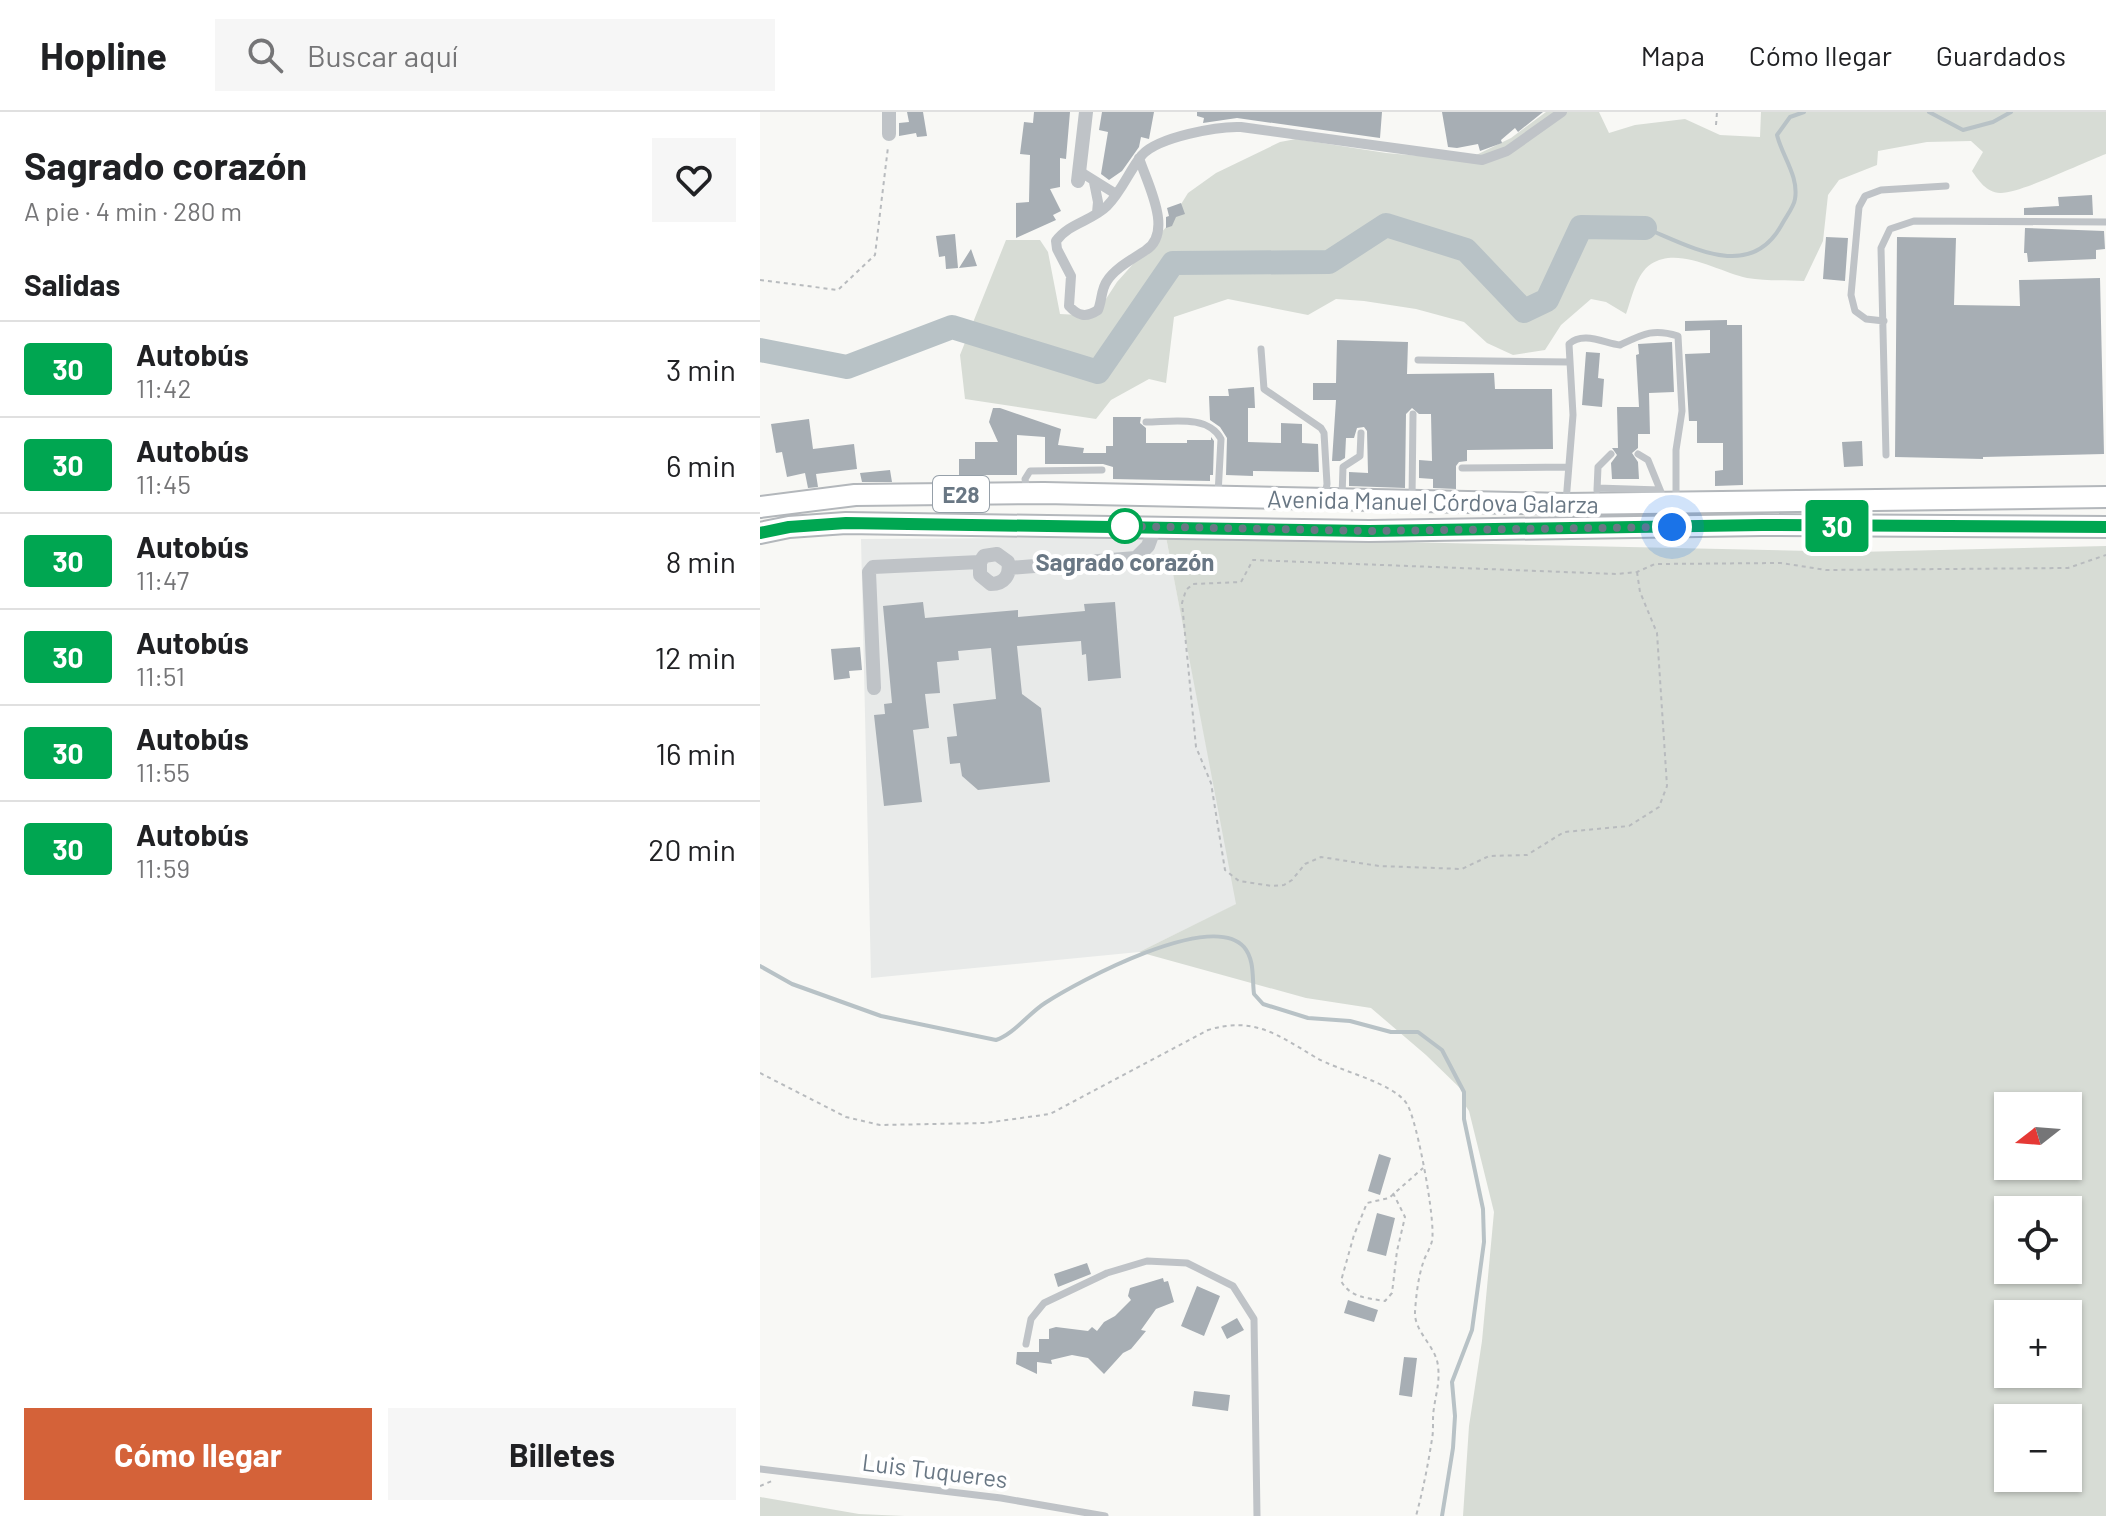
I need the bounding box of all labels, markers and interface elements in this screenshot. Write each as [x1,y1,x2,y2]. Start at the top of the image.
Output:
search box [215,19,775,91]
text: Hopline [40,32,167,78]
icon: search [243,33,287,77]
text: Buscar aquí [307,37,458,73]
text: Mapa [1641,38,1705,72]
text: Cómo llegar [1749,38,1892,72]
text: Guardados [1936,38,2066,72]
button: heart [652,138,736,222]
text: Sagrado corazón [24,142,307,188]
text: A pie · 4 min · 280 m [24,195,242,226]
text: Salidas [24,266,120,302]
text: Autobús [136,336,249,372]
text: 3 min [666,351,736,387]
text: 30 [52,352,84,386]
text: 11:42 [136,372,191,403]
text: Autobús [136,432,249,468]
text: 6 min [666,447,736,483]
text: 30 [52,448,84,482]
text: 11:45 [136,468,191,499]
road number: E28 [933,476,989,512]
street label: Avenida Manuel Córdova Galarza [1267,484,1599,518]
line badge: 30 [1801,500,1873,552]
your location [1652,507,1692,547]
marker: Sagrado corazón [1108,509,1142,543]
text: 30 [1821,509,1853,543]
text: Autobús [136,528,249,564]
text: 8 min [666,543,736,579]
text: 30 [52,544,84,578]
place label: Sagrado corazón [1036,547,1214,576]
text: 11:47 [136,564,189,595]
text: Autobús [136,624,249,660]
text: 12 min [655,639,736,675]
text: 30 [52,640,84,674]
text: 11:51 [136,660,185,691]
text: Autobús [136,720,249,756]
text: 16 min [655,735,736,771]
text: 30 [52,736,84,770]
text: 11:55 [136,756,190,787]
text: Autobús [136,816,249,852]
text: 20 min [648,831,736,867]
text: 30 [52,832,84,866]
text: 11:59 [136,852,190,883]
north arrow [1994,1092,2082,1180]
map controls [1994,1092,2082,1492]
button: locate [1994,1196,2082,1284]
button: + [1994,1300,2082,1388]
button: − [1994,1404,2082,1492]
button: Cómo llegar [24,1408,372,1500]
button: Billetes [388,1408,736,1500]
street label: Luis Tuqueres [861,1447,1009,1493]

